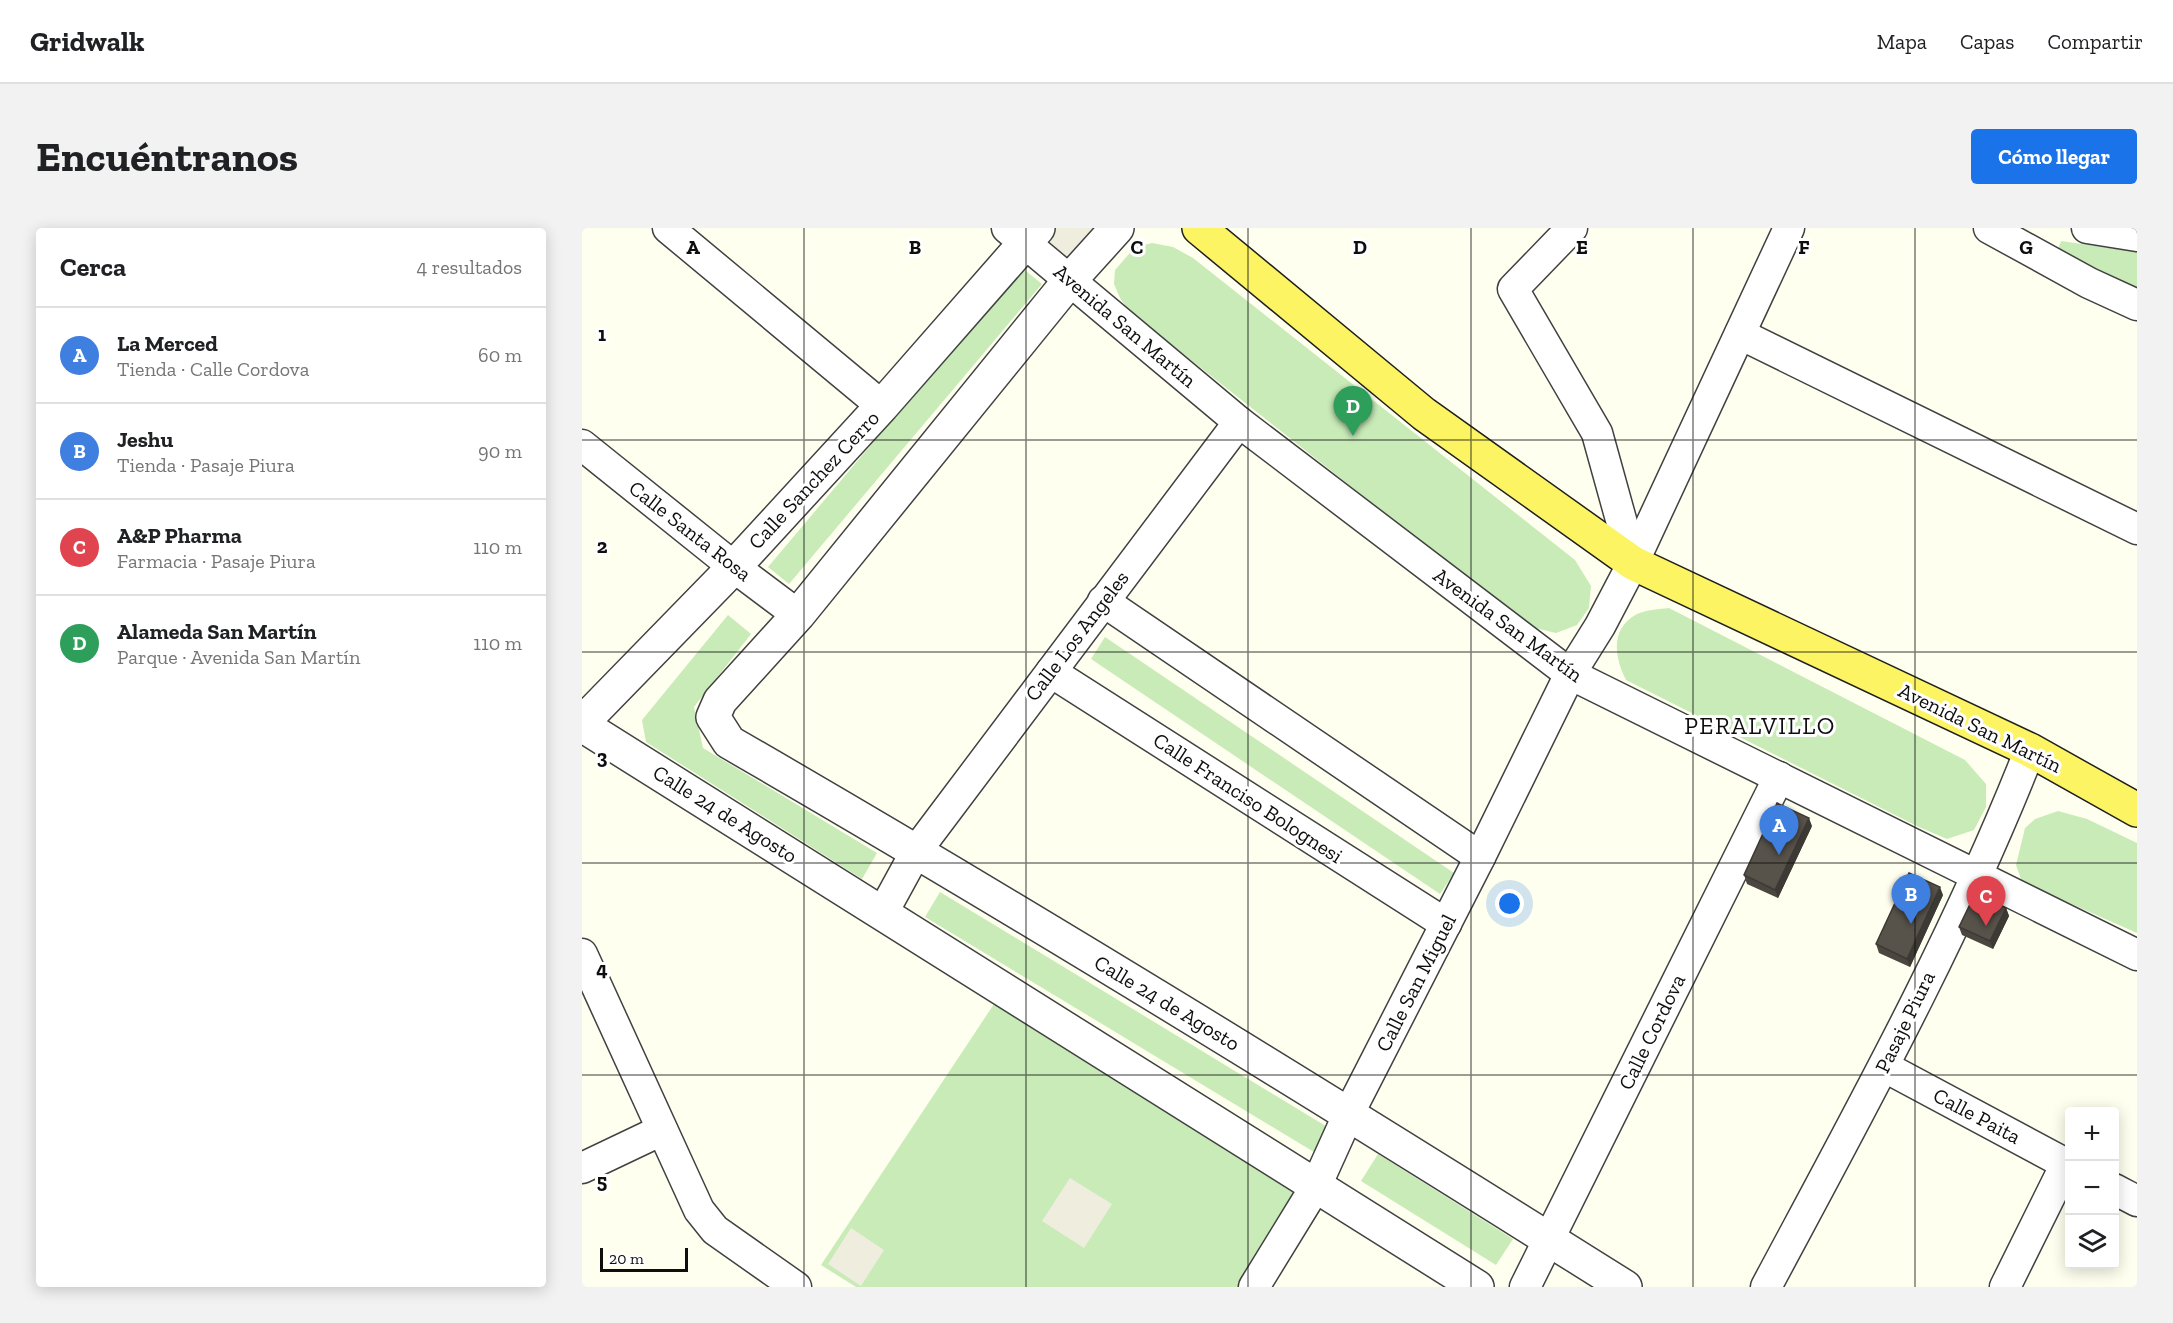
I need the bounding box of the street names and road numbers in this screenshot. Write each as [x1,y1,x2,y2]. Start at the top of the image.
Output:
street label: Avenida San Martín [1049,259,1202,393]
street label: Calle Sanchez Cerro [743,405,884,554]
street label: Calle Santa Rosa [624,475,756,586]
street label: Avenida San Martín [1429,562,1588,687]
street label: Calle Los Angeles [1019,566,1134,706]
street label: Avenida San Martín [1895,677,2066,778]
street label: Calle Franciso Bolognesi [1149,727,1348,868]
street label: Calle 24 de Agosto [649,759,802,868]
street label: Calle San Miguel [1370,910,1461,1056]
street label: Calle 24 de Agosto [1090,949,1245,1056]
street label: Pasaje Piura [1869,967,1941,1077]
street label: Calle Cordova [1613,970,1690,1094]
street label: Calle Paita [1929,1082,2025,1149]

